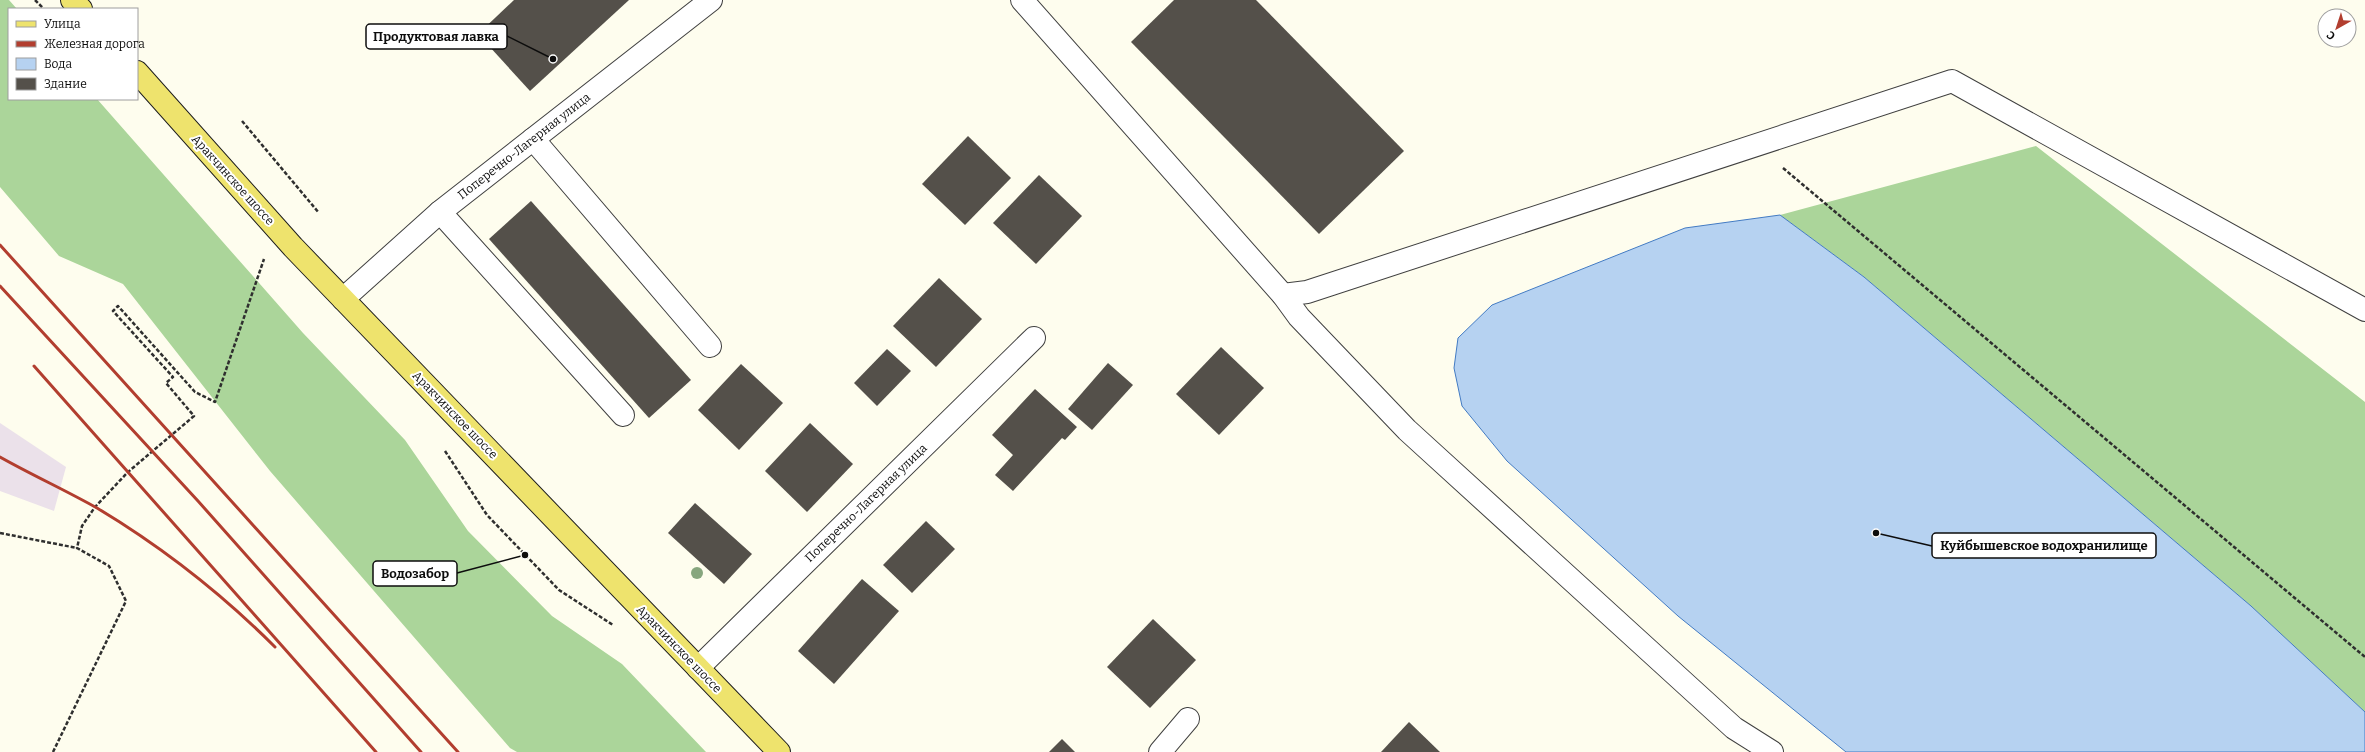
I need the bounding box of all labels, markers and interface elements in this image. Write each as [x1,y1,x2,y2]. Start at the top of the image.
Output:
legend [8,8,138,100]
north arrow [2317,8,2357,48]
text: Улица [44,17,81,31]
callout: Продуктовая лавка [366,24,507,49]
text: С [2324,28,2338,43]
text: Продуктовая лавка [373,29,500,44]
text: Железная дорога [44,37,145,51]
text: Вода [44,57,73,71]
text: Здание [44,77,87,91]
street label: Поперечно-Лагерная улица [455,90,593,202]
street label: Аракчинское шоссе [189,132,277,228]
street label: Аракчинское шоссе [410,368,500,462]
street label: Поперечно-Лагерная улица [802,441,930,565]
callout: Куйбышевское водохранилище [1932,533,2156,558]
text: Куйбышевское водохранилище [1940,538,2148,553]
callout: Водозабор [373,561,457,586]
text: Водозабор [381,566,449,581]
street label: Аракчинское шоссе [634,602,724,696]

